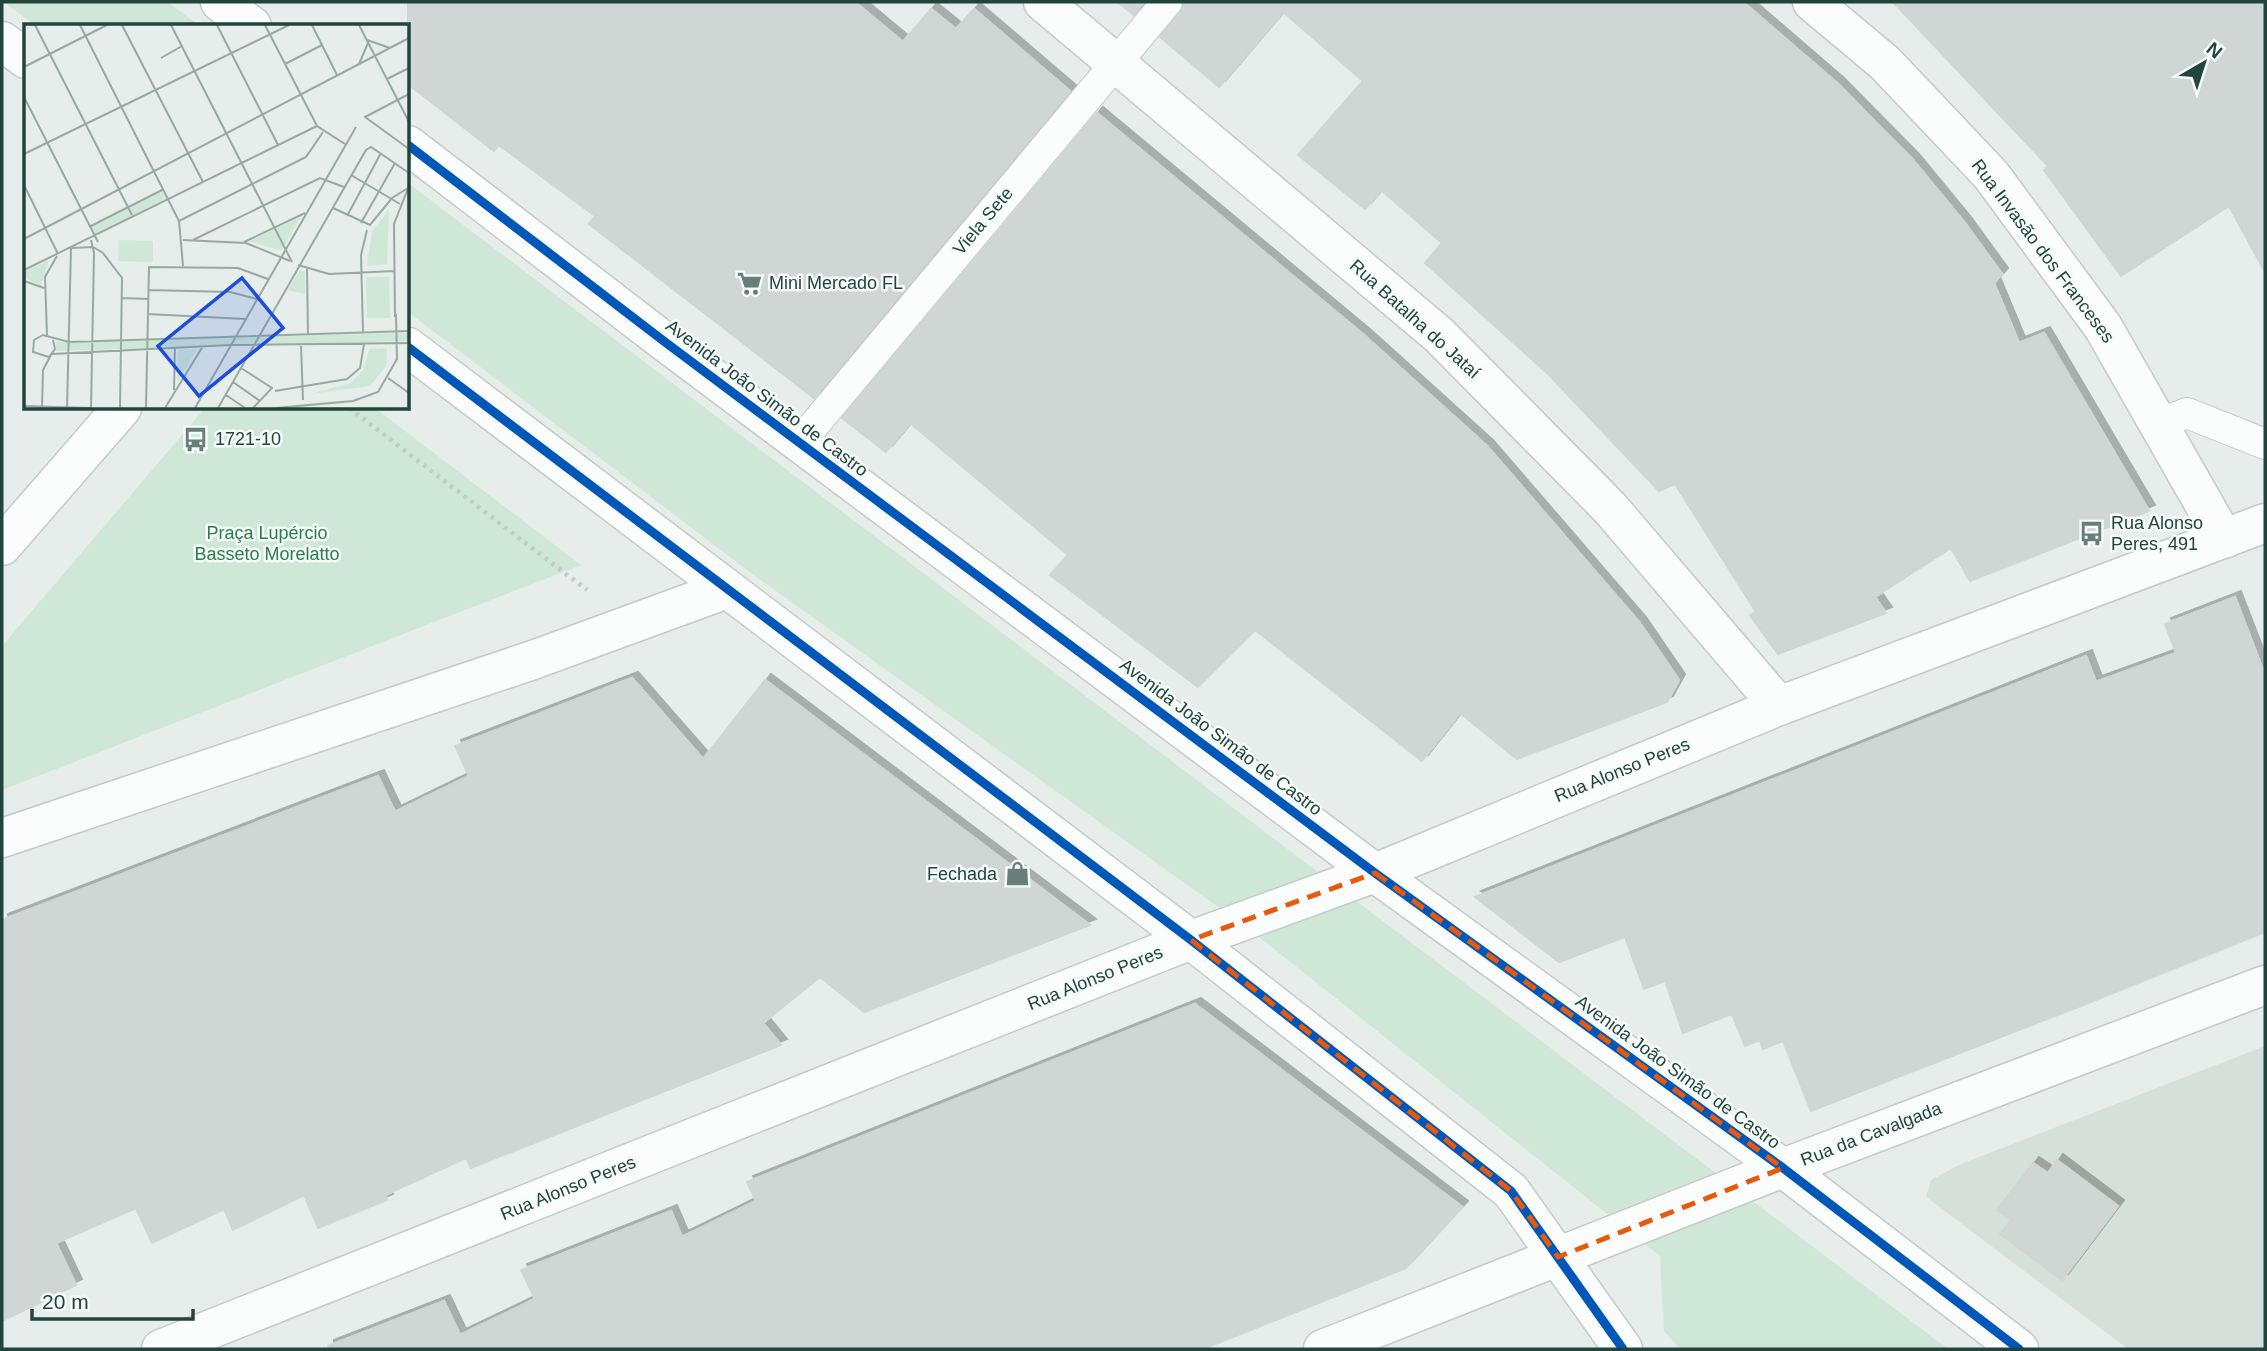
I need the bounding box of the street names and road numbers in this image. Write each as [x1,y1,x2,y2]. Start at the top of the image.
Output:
street label: Rua Invasão dos Franceses [1968,155,2118,347]
street label: Viela Sete [949,183,1017,259]
street label: Rua Batalha do Jataí [1346,255,1484,383]
street label: Avenida João Simão de Castro [662,315,872,481]
street label: Avenida João Simão de Castro [1116,654,1326,820]
street label: Rua Alonso Peres [1551,734,1693,806]
street label: Rua Alonso Peres [1024,942,1166,1014]
street label: Avenida João Simão de Castro [1572,991,1784,1153]
street label: Rua da Cavalgada [1798,1098,1945,1170]
street label: Rua Alonso Peres [497,1152,639,1224]

